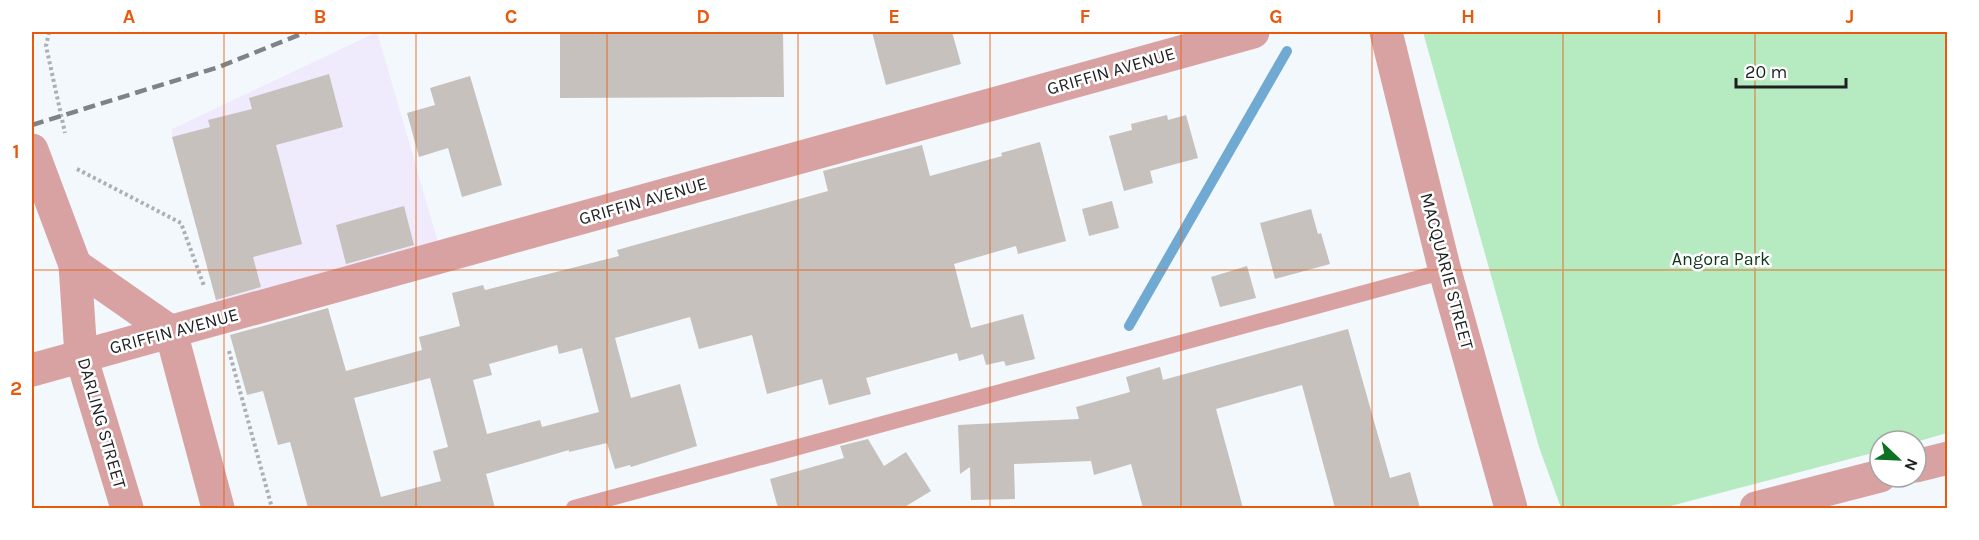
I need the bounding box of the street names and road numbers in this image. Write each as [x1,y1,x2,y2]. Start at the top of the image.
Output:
street label: GRIFFIN AVENUE [1044,42,1178,100]
street label: GRIFFIN AVENUE [576,172,710,230]
street label: MACQUARIE STREET [1416,190,1478,352]
street label: GRIFFIN AVENUE [107,303,241,359]
street label: DARLING STREET [73,355,131,491]

